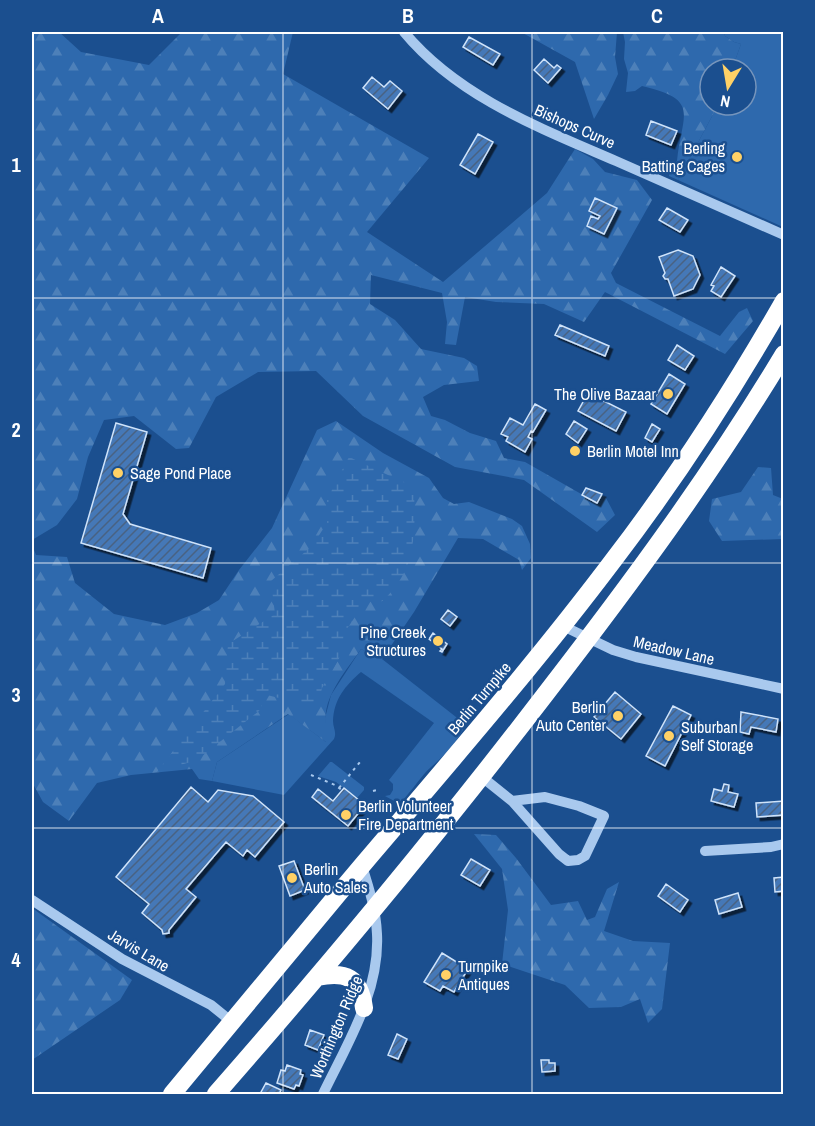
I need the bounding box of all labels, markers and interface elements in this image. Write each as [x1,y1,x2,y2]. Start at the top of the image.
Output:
text: A [152,2,164,29]
text: B [402,2,414,29]
text: C [651,2,663,29]
north arrow [698,57,758,117]
text: N [718,90,732,113]
street label: Bishops Curve [531,98,619,154]
place label: Berling Batting Cages [642,137,726,177]
marker: Berling Batting Cages [730,150,744,164]
text: 1 [11,151,21,178]
place label: The Olive Bazaar [554,383,657,405]
marker: The Olive Bazaar [661,387,675,401]
text: 2 [11,416,21,443]
place label: Berlin Motel Inn [587,440,679,462]
marker: Berlin Motel Inn [568,444,582,458]
place label: Sage Pond Place [130,462,231,484]
marker: Sage Pond Place [111,466,125,480]
place label: Pine Creek Structures [360,621,426,661]
street label: Meadow Lane [631,630,717,670]
marker: Pine Creek Structures [431,634,445,648]
street label: Berlin Turnpike [442,657,516,739]
text: 3 [11,681,21,708]
place label: Berlin Auto Center [535,696,607,736]
marker: Berlin Auto Center [611,709,625,723]
place label: Suburban Self Storage [681,716,753,756]
marker: Suburban Self Storage [662,729,676,743]
place label: Berlin Volunteer Fire Department [358,795,454,835]
marker: Berlin Volunteer Fire Department [339,808,353,822]
place label: Berlin Auto Sales [303,858,367,898]
marker: Berlin Auto Sales [285,871,299,885]
street label: Jarvis Lane [104,923,174,977]
text: 4 [11,946,21,973]
place label: Turnpike Antiques [457,955,510,995]
marker: Turnpike Antiques [439,968,453,982]
street label: Worthington Ridge [304,972,368,1082]

